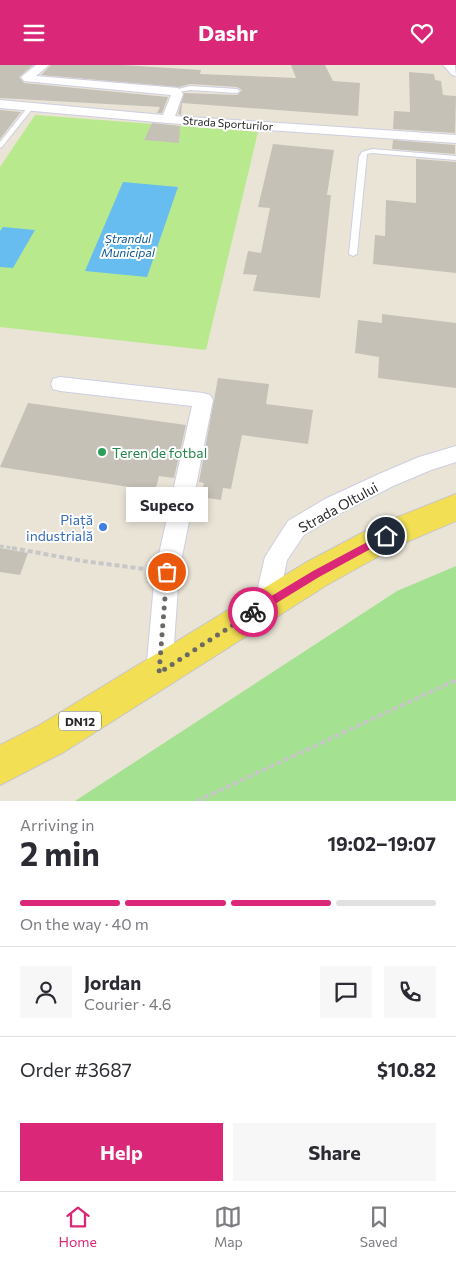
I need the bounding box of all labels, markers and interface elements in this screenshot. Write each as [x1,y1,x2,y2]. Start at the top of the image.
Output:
icon: menu [20,19,48,47]
text: Dashr [198,19,258,46]
icon: heart [408,19,436,47]
street label: Strada Sporturilor [182,113,274,133]
water label: Ștrandul Municipal [101,231,156,259]
place label: Teren de fotbal [112,444,207,461]
marker: Teren de fotbal [96,446,108,458]
street label: Strada Oltului [295,478,381,536]
callout: Supeco [126,487,208,522]
text: Supeco [140,495,194,514]
place label: Piață industrială [26,511,93,544]
pin [365,515,407,557]
marker: Piață industrială [97,521,109,533]
icon: home [372,522,400,550]
pin [146,551,188,593]
icon: bag [153,558,181,586]
courier [228,587,278,637]
icon: bike [239,598,267,626]
road number: DN12 [59,711,101,731]
text: Arriving in [20,815,94,834]
text: 19:02–19:07 [327,832,436,855]
text: 2 min [20,833,100,873]
text: On the way · 40 m [20,914,149,933]
button: person [20,966,72,1018]
button: chat [320,966,372,1018]
button: phone [384,966,436,1018]
text: Jordan [84,971,141,994]
text: Courier · 4.6 [84,994,171,1013]
text: Order #3687 [20,1058,132,1081]
text: $10.82 [377,1058,436,1081]
button: Help [20,1123,223,1181]
button: Share [233,1123,436,1181]
tab: Home [58,1203,97,1250]
tab: Map [214,1203,243,1250]
tab: Saved [360,1203,398,1250]

